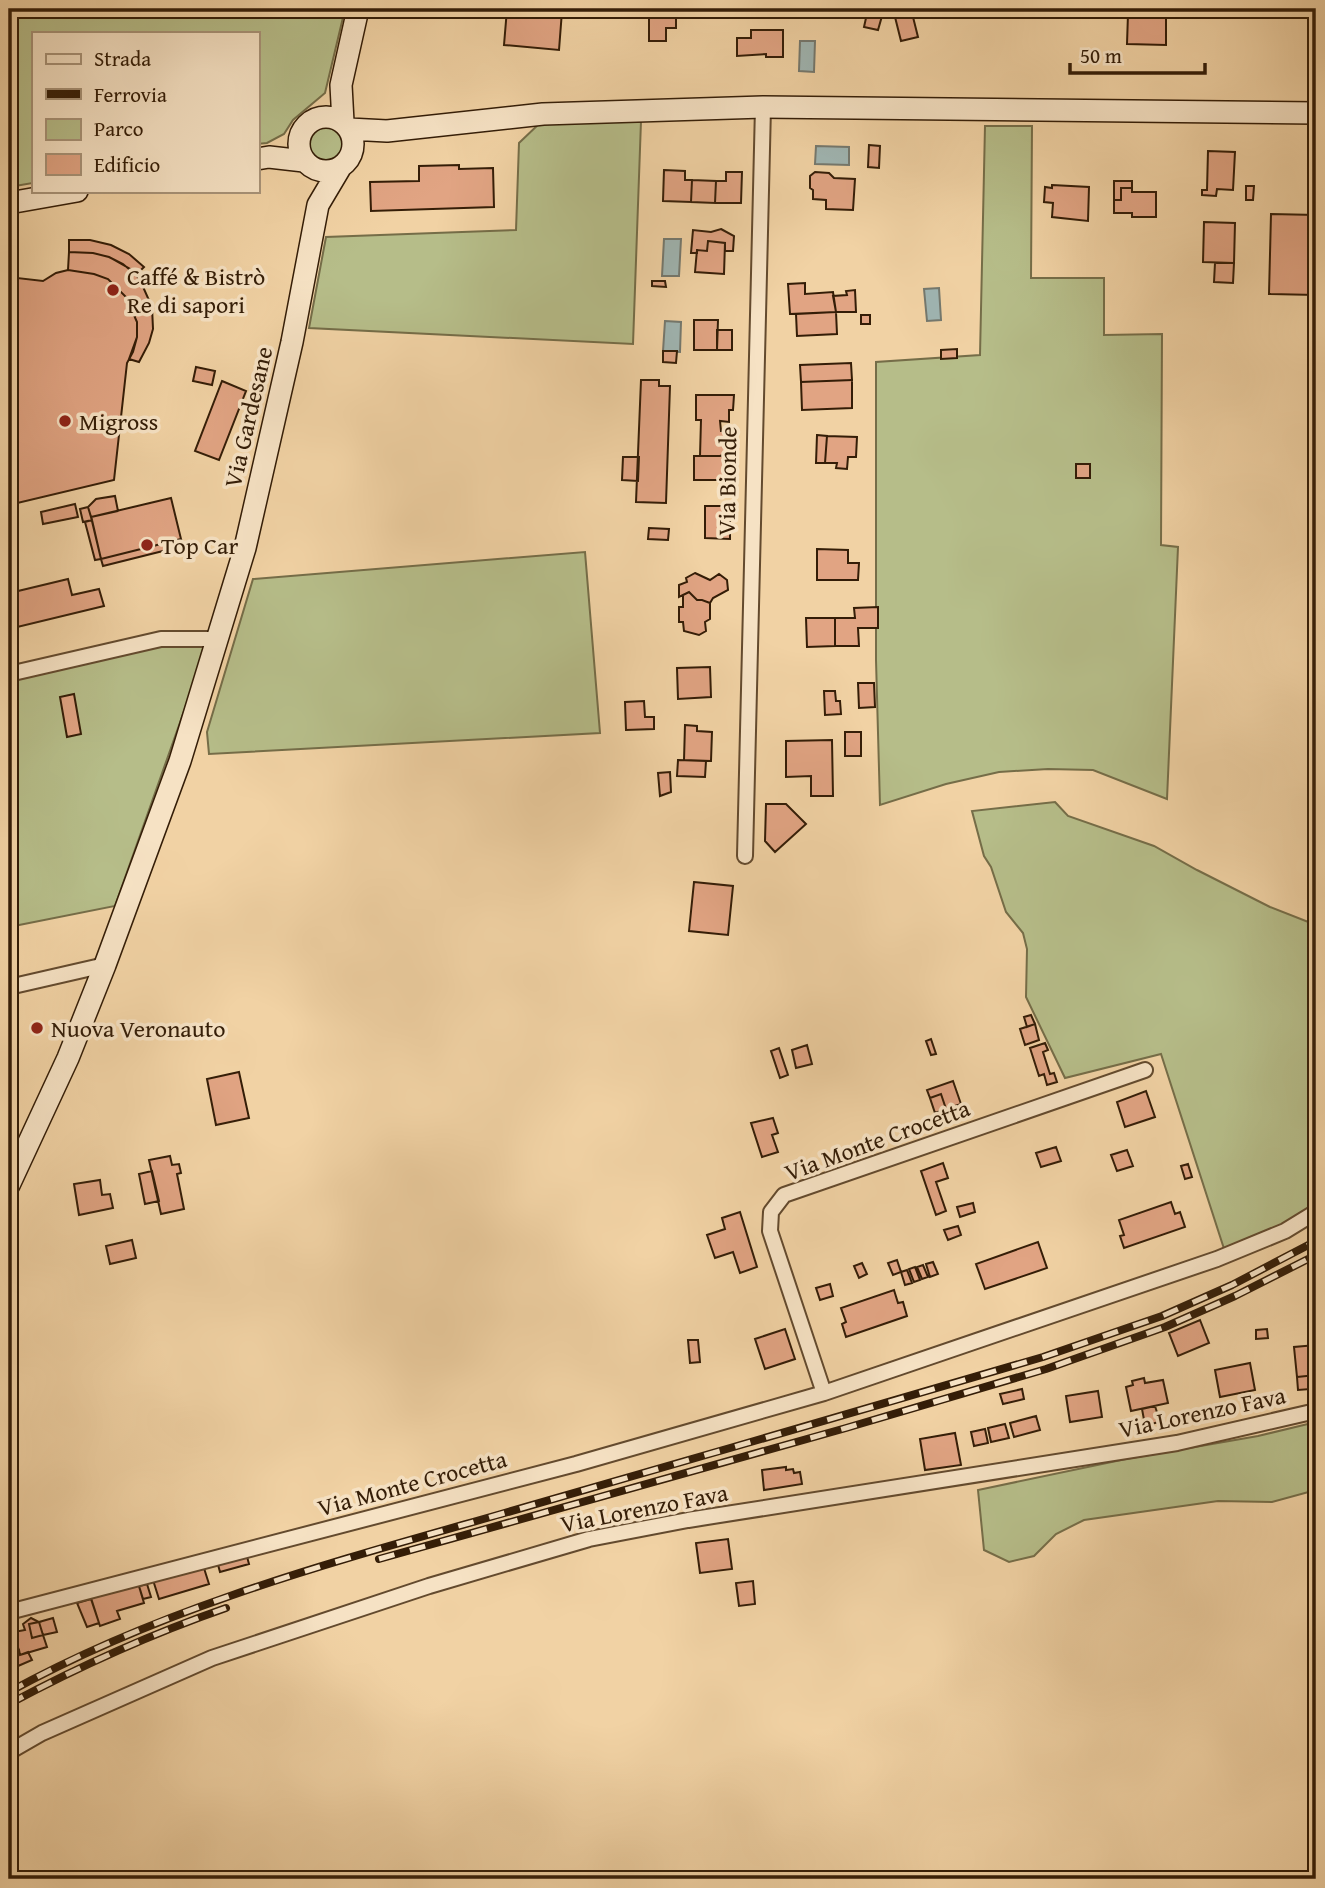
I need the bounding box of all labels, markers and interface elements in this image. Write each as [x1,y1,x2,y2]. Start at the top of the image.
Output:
legend [32,32,259,192]
scale bar [1070,32,1204,76]
text: 50 m [1080,40,1122,71]
text: Strada [94,43,151,74]
text: Ferrovia [94,79,167,110]
text: Parco [94,113,144,144]
text: Edificio [94,149,160,180]
place label: Caffé & Bistrò Re di sapori [127,259,265,322]
marker: Caffé & Bistrò Re di sapori [105,282,121,298]
street label: Via Gardesane [215,343,281,491]
place label: Migross [79,404,158,439]
marker: Migross [57,413,73,429]
street label: Via Bionde [709,426,745,536]
place label: Top Car [161,528,238,563]
marker: Top Car [139,537,155,553]
place label: Nuova Veronauto [51,1011,225,1046]
marker: Nuova Veronauto [29,1020,45,1036]
street label: Via Monte Crocetta [780,1090,975,1190]
street label: Via Lorenzo Fava [1115,1377,1289,1447]
street label: Via Monte Crocetta [314,1441,511,1525]
street label: Via Lorenzo Fava [557,1474,731,1541]

